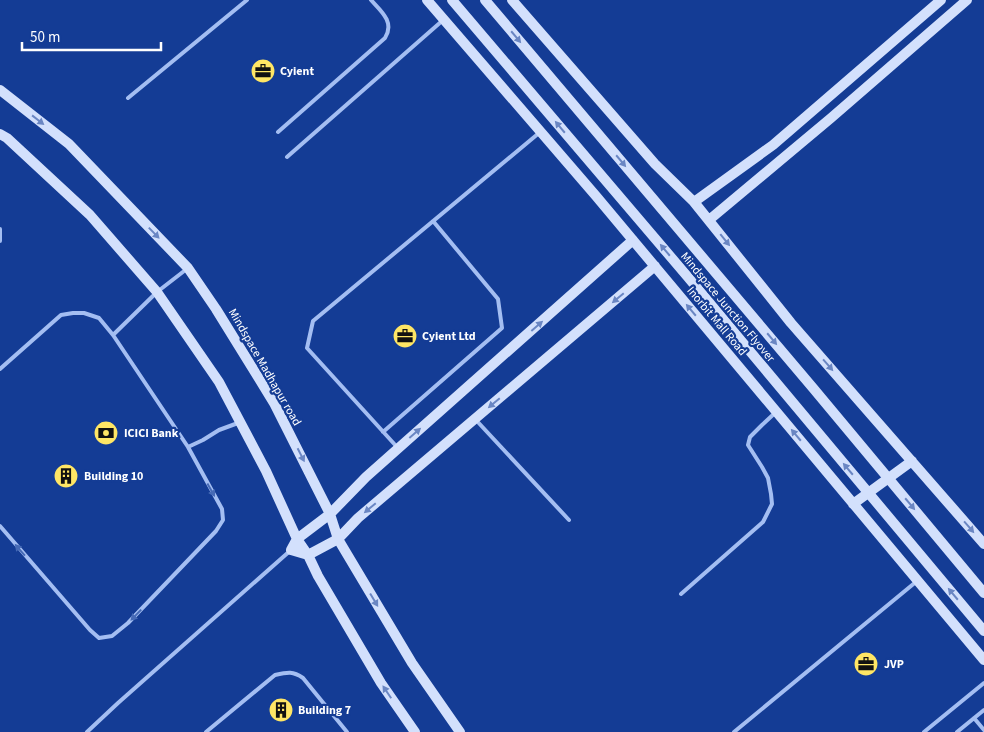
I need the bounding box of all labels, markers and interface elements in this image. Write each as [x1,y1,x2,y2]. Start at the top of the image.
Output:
scale bar [22,20,161,52]
text: 50 m [30,27,60,48]
one-way arrow [511,31,522,44]
office icon: Cyient [250,58,276,84]
place label: Cyient [280,63,314,80]
one-way arrow [31,114,44,125]
one-way arrow [554,121,566,133]
one-way arrow [616,155,627,168]
one-way arrow [148,227,160,239]
one-way arrow [719,233,730,246]
one-way arrow [660,244,671,257]
street label: Mindspace Junction Flyover [676,248,779,367]
street label: Inorbit Mall Road [683,283,751,360]
one-way arrow [611,292,624,303]
one-way arrow [686,304,697,317]
street label: Mindspace Madhapur road [224,305,305,429]
one-way arrow [530,320,542,332]
office icon: Cyient Ltd [392,323,418,349]
place label: Cyient Ltd [422,328,476,345]
one-way arrow [766,332,777,345]
one-way arrow [822,359,834,371]
one-way arrow [488,397,500,408]
bank icon: ICICI Bank [93,420,119,446]
place label: ICICI Bank [124,425,179,442]
one-way arrow [408,428,421,439]
one-way arrow [790,428,801,441]
one-way arrow [297,448,305,463]
building icon: Building 10 [53,463,79,489]
one-way arrow [843,463,854,475]
place label: Building 10 [84,468,143,485]
one-way arrow [207,483,216,496]
one-way arrow [904,497,915,510]
one-way arrow [364,503,377,514]
one-way arrow [964,520,975,533]
one-way arrow [15,543,26,556]
one-way arrow [947,587,958,600]
one-way arrow [369,593,378,606]
one-way arrow [130,609,142,621]
office icon: JVP [853,651,879,677]
place label: JVP [884,656,904,673]
one-way arrow [382,685,392,699]
building icon: Building 7 [268,697,294,723]
place label: Building 7 [298,702,351,719]

